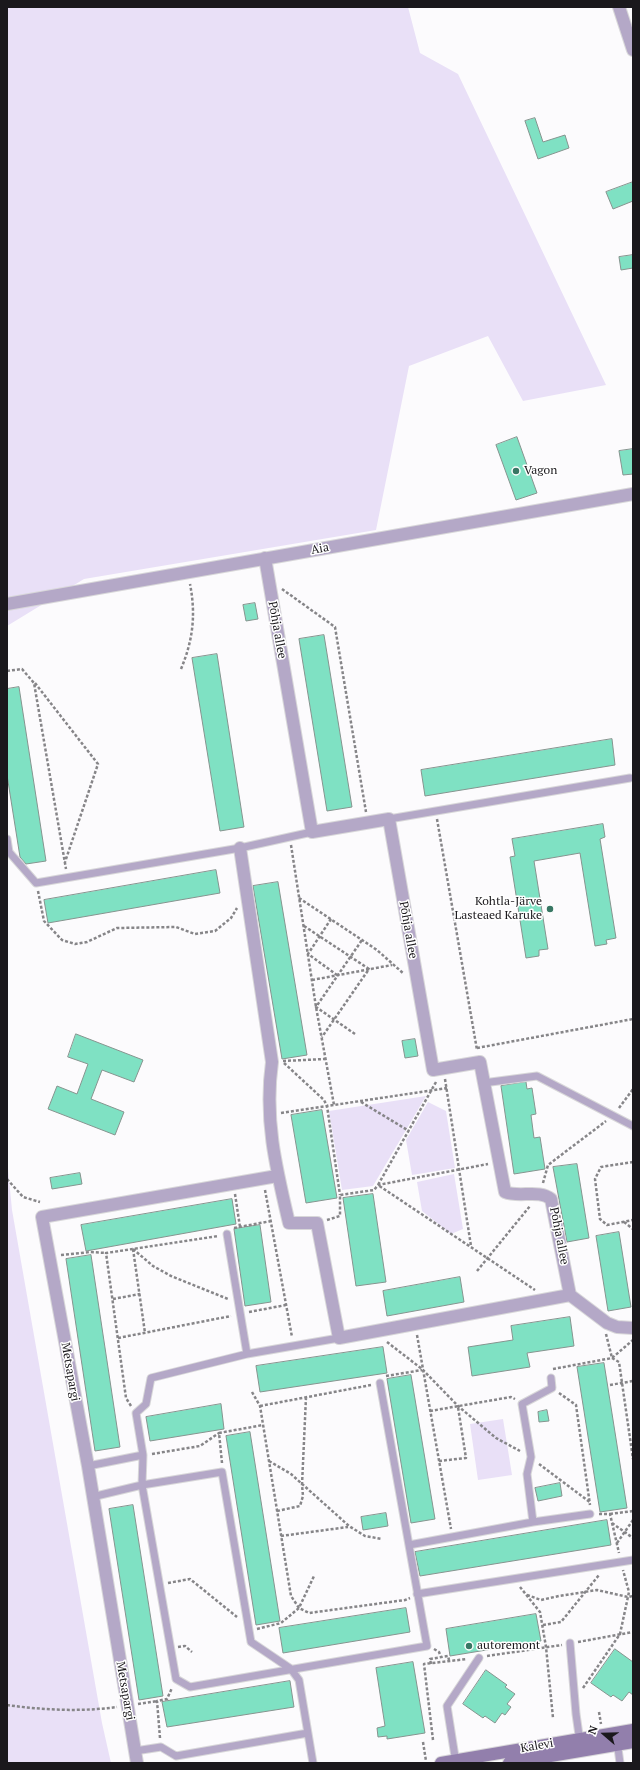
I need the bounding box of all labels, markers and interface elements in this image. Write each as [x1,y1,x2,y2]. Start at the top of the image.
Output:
place label: Vagon [524,464,557,478]
marker: Vagon [511,466,521,476]
street label: Aia [310,540,330,558]
street label: Põhja allee [265,600,289,660]
place label: Kohtla-Järve Lasteaed Karuke [455,895,542,923]
street label: Põhja allee [396,900,420,960]
marker: Kohtla-Järve Lasteaed Karuke [545,904,555,914]
street label: Põhja allee [546,1206,572,1266]
street label: Metsapargi [58,1341,82,1403]
place label: autoremont [477,1639,540,1653]
marker: autoremont [464,1641,474,1651]
street label: Metsapargi [113,1660,137,1722]
north arrow [584,1714,624,1754]
text: N [585,1724,601,1736]
street label: Kalevi [520,1736,554,1756]

